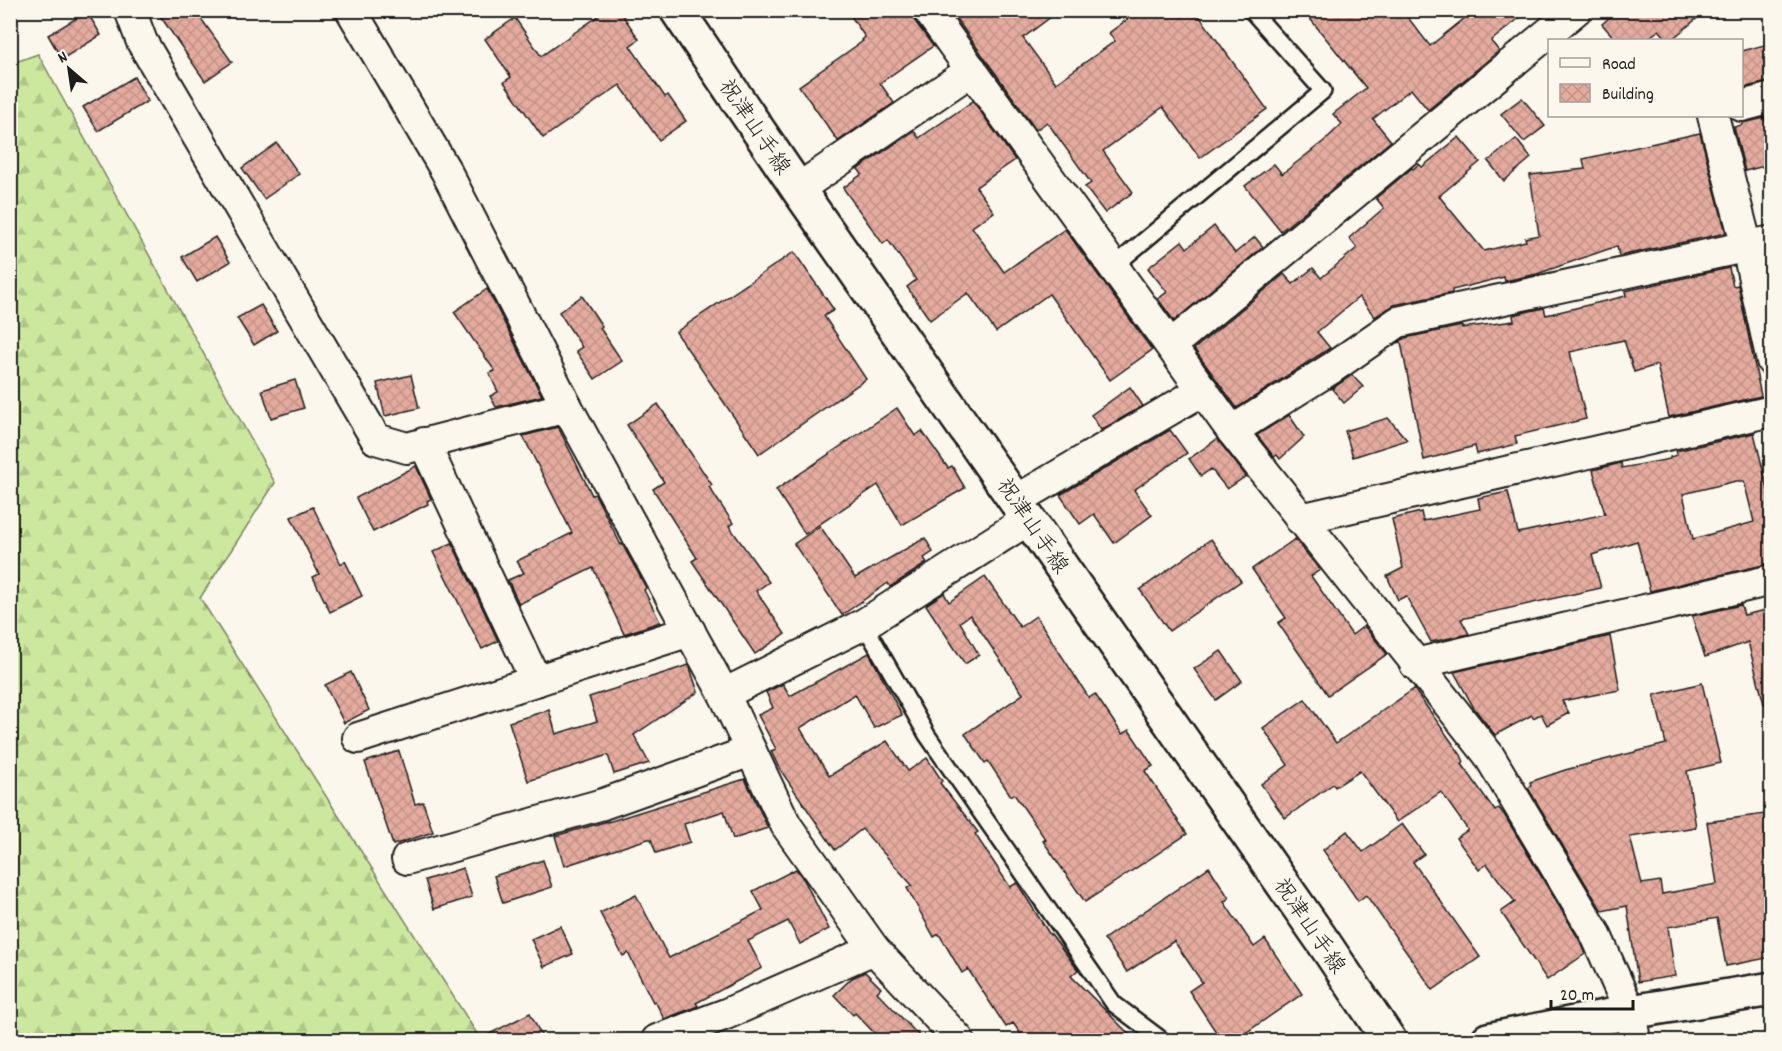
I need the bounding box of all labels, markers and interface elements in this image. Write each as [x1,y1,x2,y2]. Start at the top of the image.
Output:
north arrow [39,39,99,99]
legend [1548,39,1743,117]
text: N [54,46,72,70]
text: Road [1602,53,1636,78]
street label: 祝津山手線 [709,74,797,182]
text: Building [1602,83,1654,108]
street label: 祝津山手線 [987,473,1075,581]
street label: 祝津山手線 [1264,873,1352,981]
scale bar [1551,973,1634,1011]
text: 20 m [1560,984,1594,1009]

